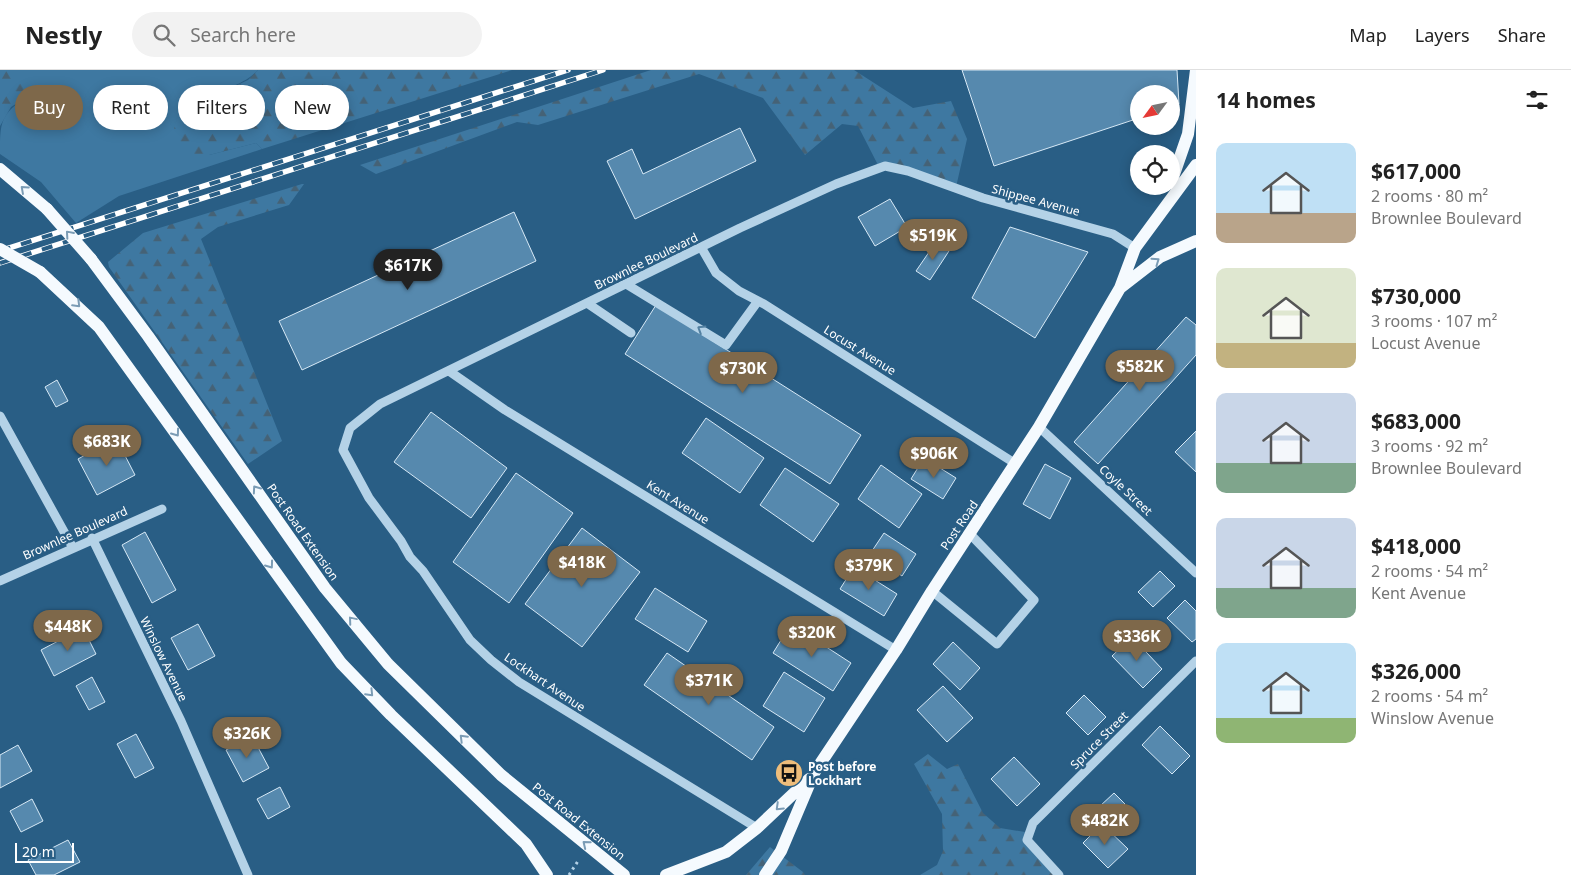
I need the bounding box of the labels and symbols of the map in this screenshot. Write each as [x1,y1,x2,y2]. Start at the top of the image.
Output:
north arrow [1130,85,1180,135]
street label: Shippee Avenue [990,180,1082,220]
one-way arrow [21,185,30,194]
pin: $519K [898,218,968,261]
street label: Brownlee Boulevard [591,229,701,293]
one-way arrow [66,230,75,239]
pin: $617K [373,248,443,291]
one-way arrow [1150,258,1160,267]
one-way arrow [71,299,80,308]
street label: Locust Avenue [821,321,899,379]
one-way arrow [698,325,707,335]
pin: $582K [1105,350,1175,392]
pin: $730K [708,352,778,394]
pin: $683K [72,424,142,467]
one-way arrow [170,427,178,436]
pin: $906K [899,436,969,479]
street label: Coyle Street [1096,461,1157,520]
street label: Kent Avenue [643,476,713,528]
street label: Post Road Extension [263,480,343,584]
one-way arrow [253,485,262,495]
street label: Post Road [936,497,982,553]
street label: Brownlee Boulevard [20,502,130,564]
pin: $418K [547,546,617,588]
pin: $379K [834,548,904,591]
one-way arrow [264,559,273,569]
pin: $448K [33,610,103,652]
street label: Winslow Avenue [136,614,192,704]
pin: $320K [777,616,847,658]
one-way arrow [349,617,357,626]
pin: $336K [1102,620,1172,662]
street label: Lockhart Avenue [501,649,589,716]
pin: $371K [674,664,744,706]
one-way arrow [364,688,373,697]
street label: Spruce Street [1066,707,1132,773]
pin: $326K [212,716,282,759]
one-way arrow [460,735,469,744]
bus stop icon: Post before Lockhart [774,758,804,788]
place label: Post before Lockhart [808,758,877,789]
street label: Post Road Extension [529,778,629,864]
one-way arrow [776,802,785,811]
pin: $482K [1070,804,1140,846]
scale bar [15,840,74,863]
one-way arrow [583,842,592,850]

